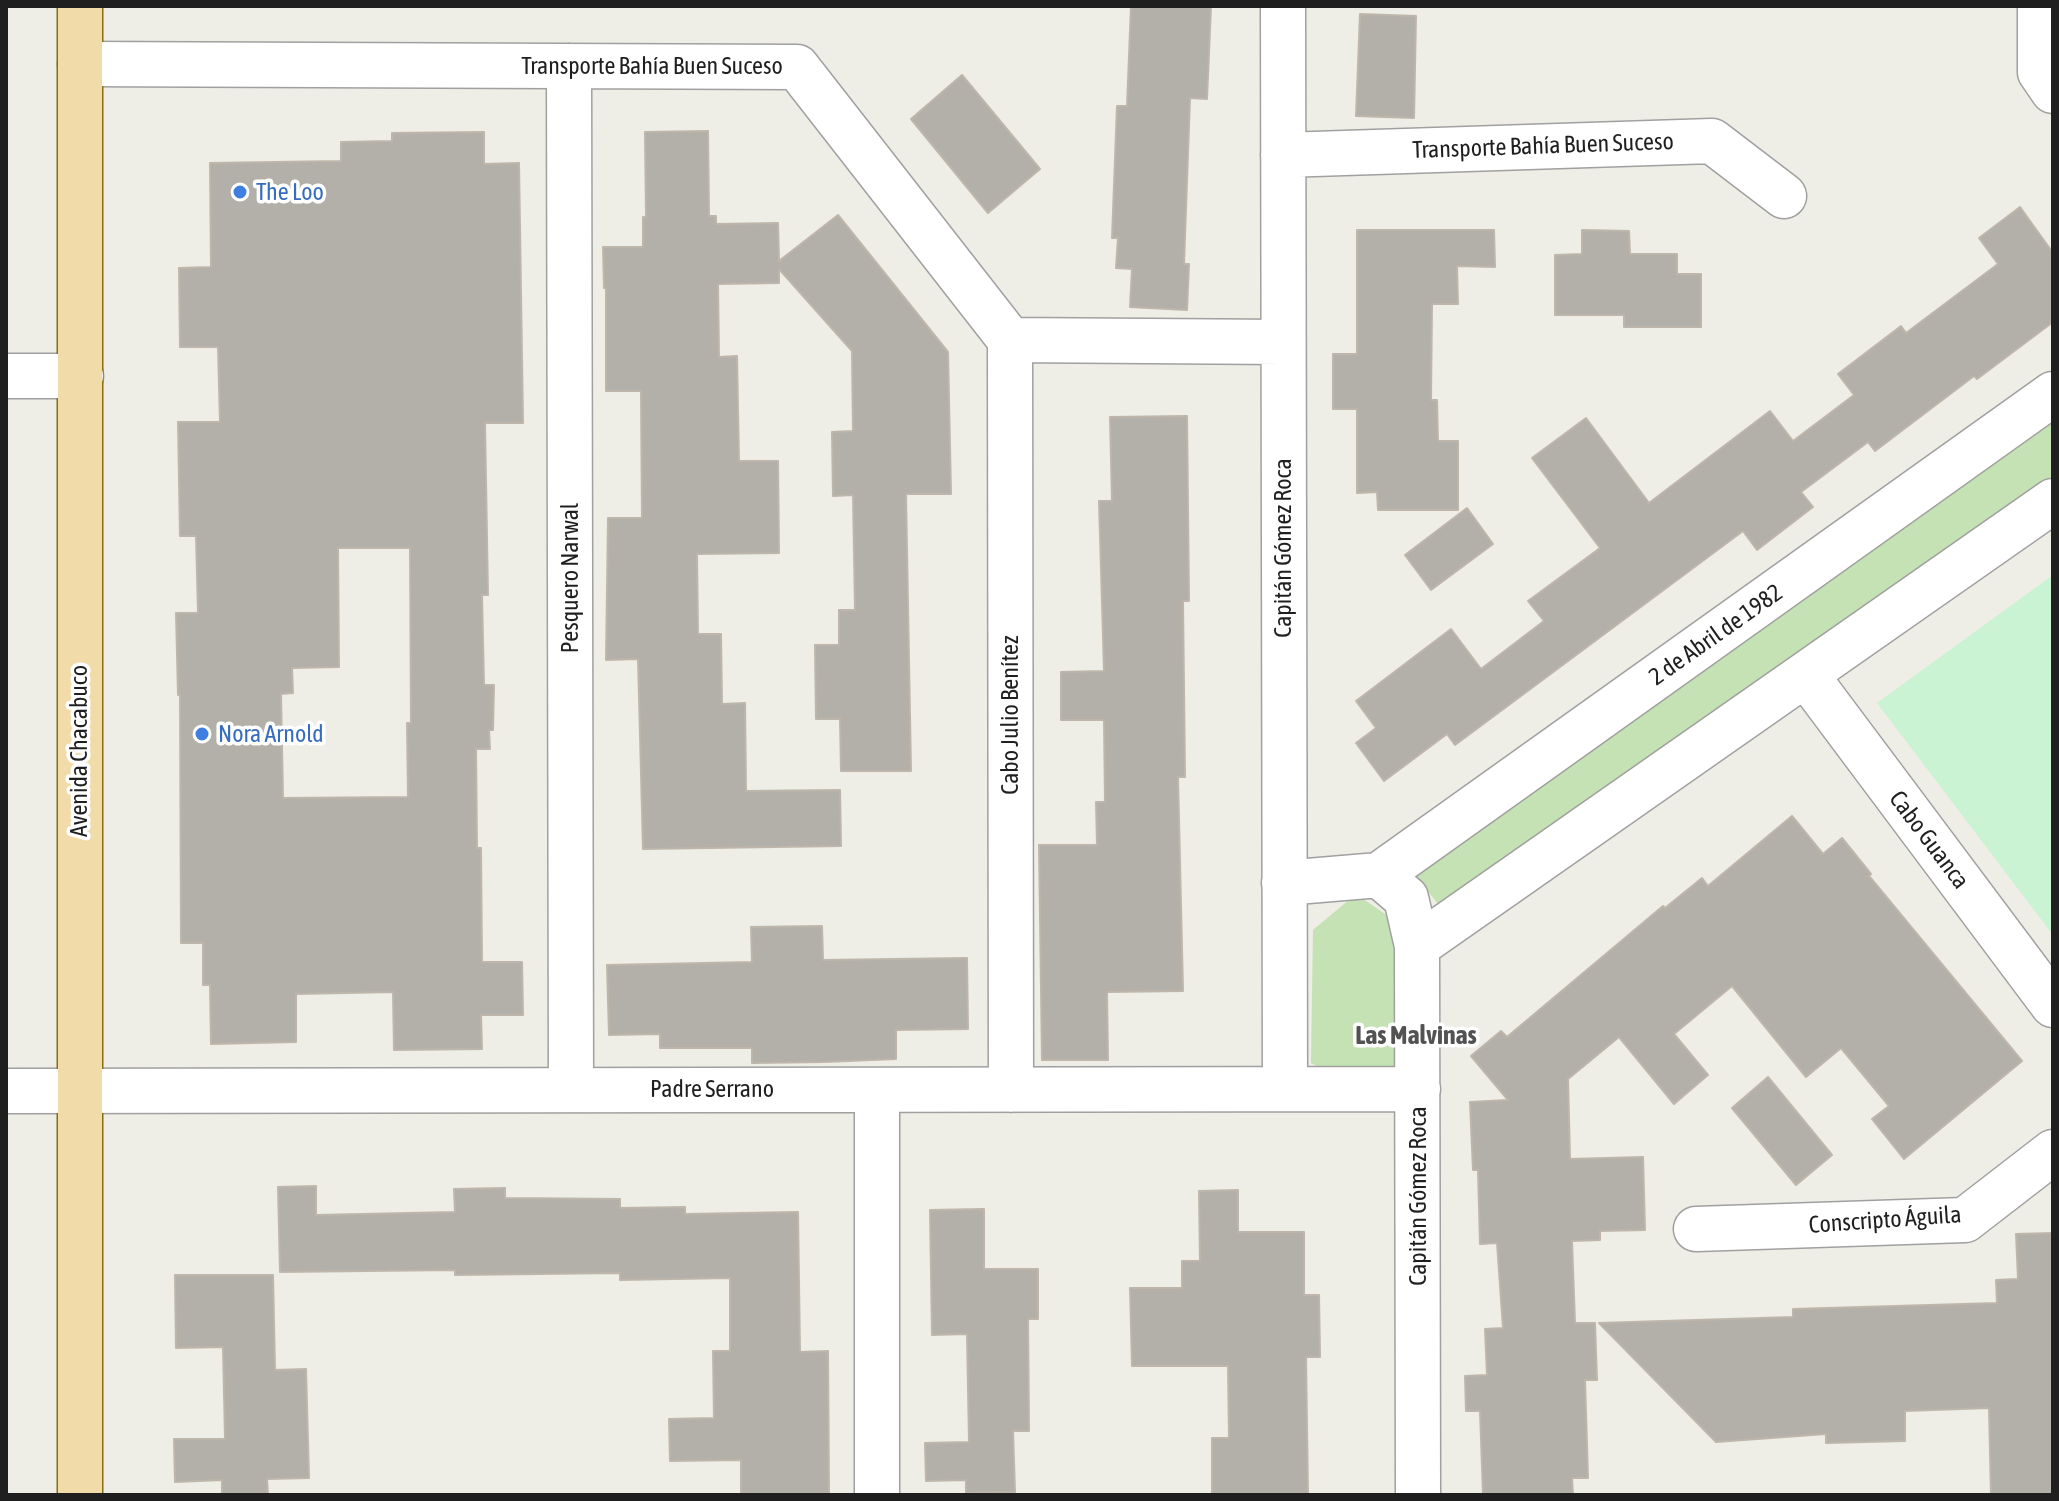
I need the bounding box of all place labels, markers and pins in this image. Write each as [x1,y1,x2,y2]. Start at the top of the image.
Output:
place label: The Loo [256,178,324,206]
marker: The Loo [231,183,249,201]
place label: Nora Arnold [218,720,324,748]
marker: Nora Arnold [193,725,211,743]

